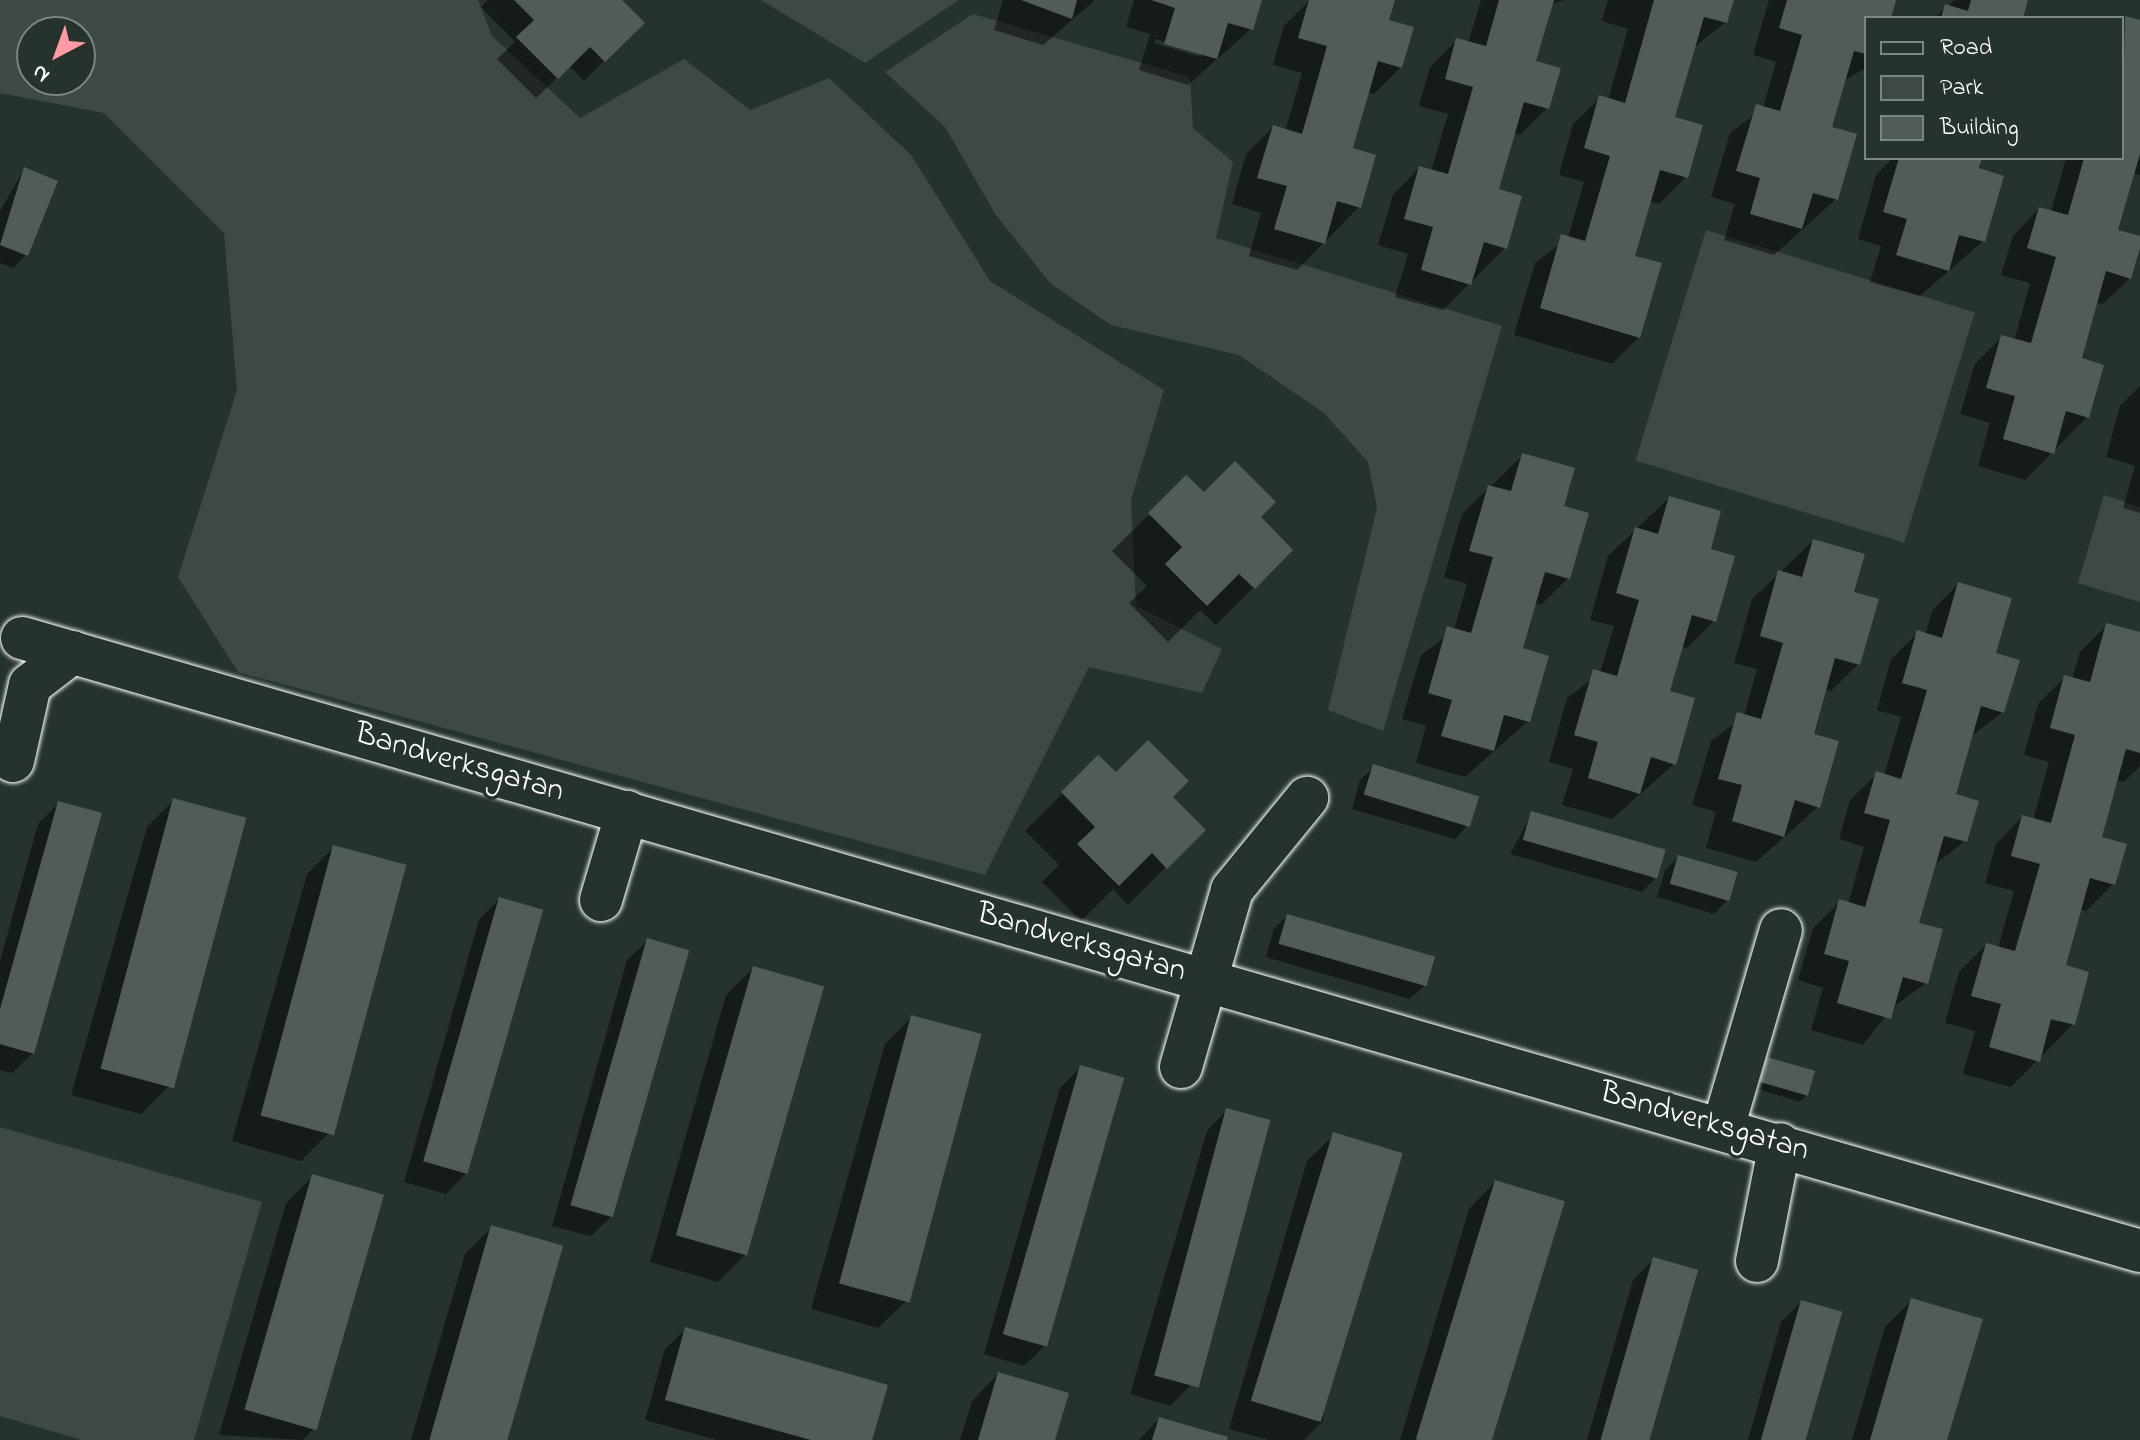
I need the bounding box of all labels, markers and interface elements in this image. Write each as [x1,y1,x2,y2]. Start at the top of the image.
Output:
north arrow [16,16,96,96]
legend [1864,16,2124,160]
text: Road [1940,31,1992,66]
text: N [25,56,58,90]
text: Park [1940,71,1983,106]
text: Building [1940,111,2019,146]
street label: Bandverksgatan [350,716,568,812]
street label: Bandverksgatan [972,896,1190,992]
street label: Bandverksgatan [1595,1075,1813,1171]

